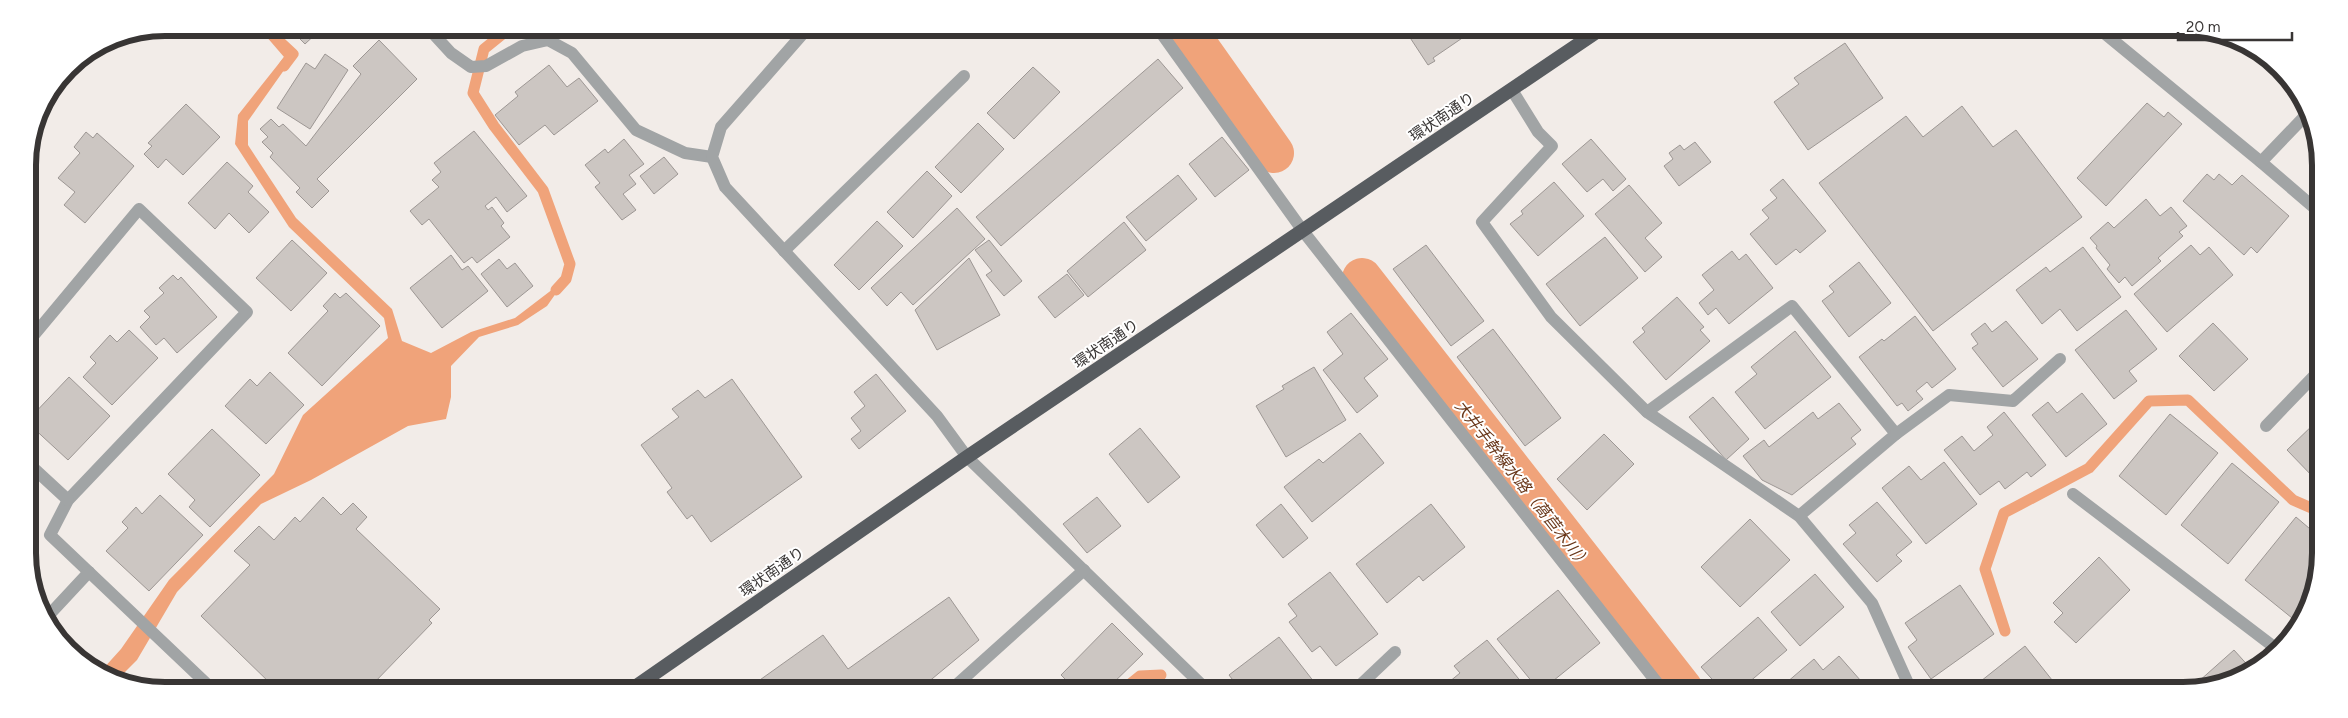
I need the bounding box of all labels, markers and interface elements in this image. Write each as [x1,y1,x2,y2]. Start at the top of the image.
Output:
scale bar [2178,10,2292,42]
text: 20 m [2186,18,2220,36]
street label: 環状南通り [1406,89,1478,145]
street label: 環状南通り [1070,316,1142,372]
water label: 大井手幹線水路（萵苣木川） [1451,396,1594,572]
street label: 環状南通り [736,543,808,601]

